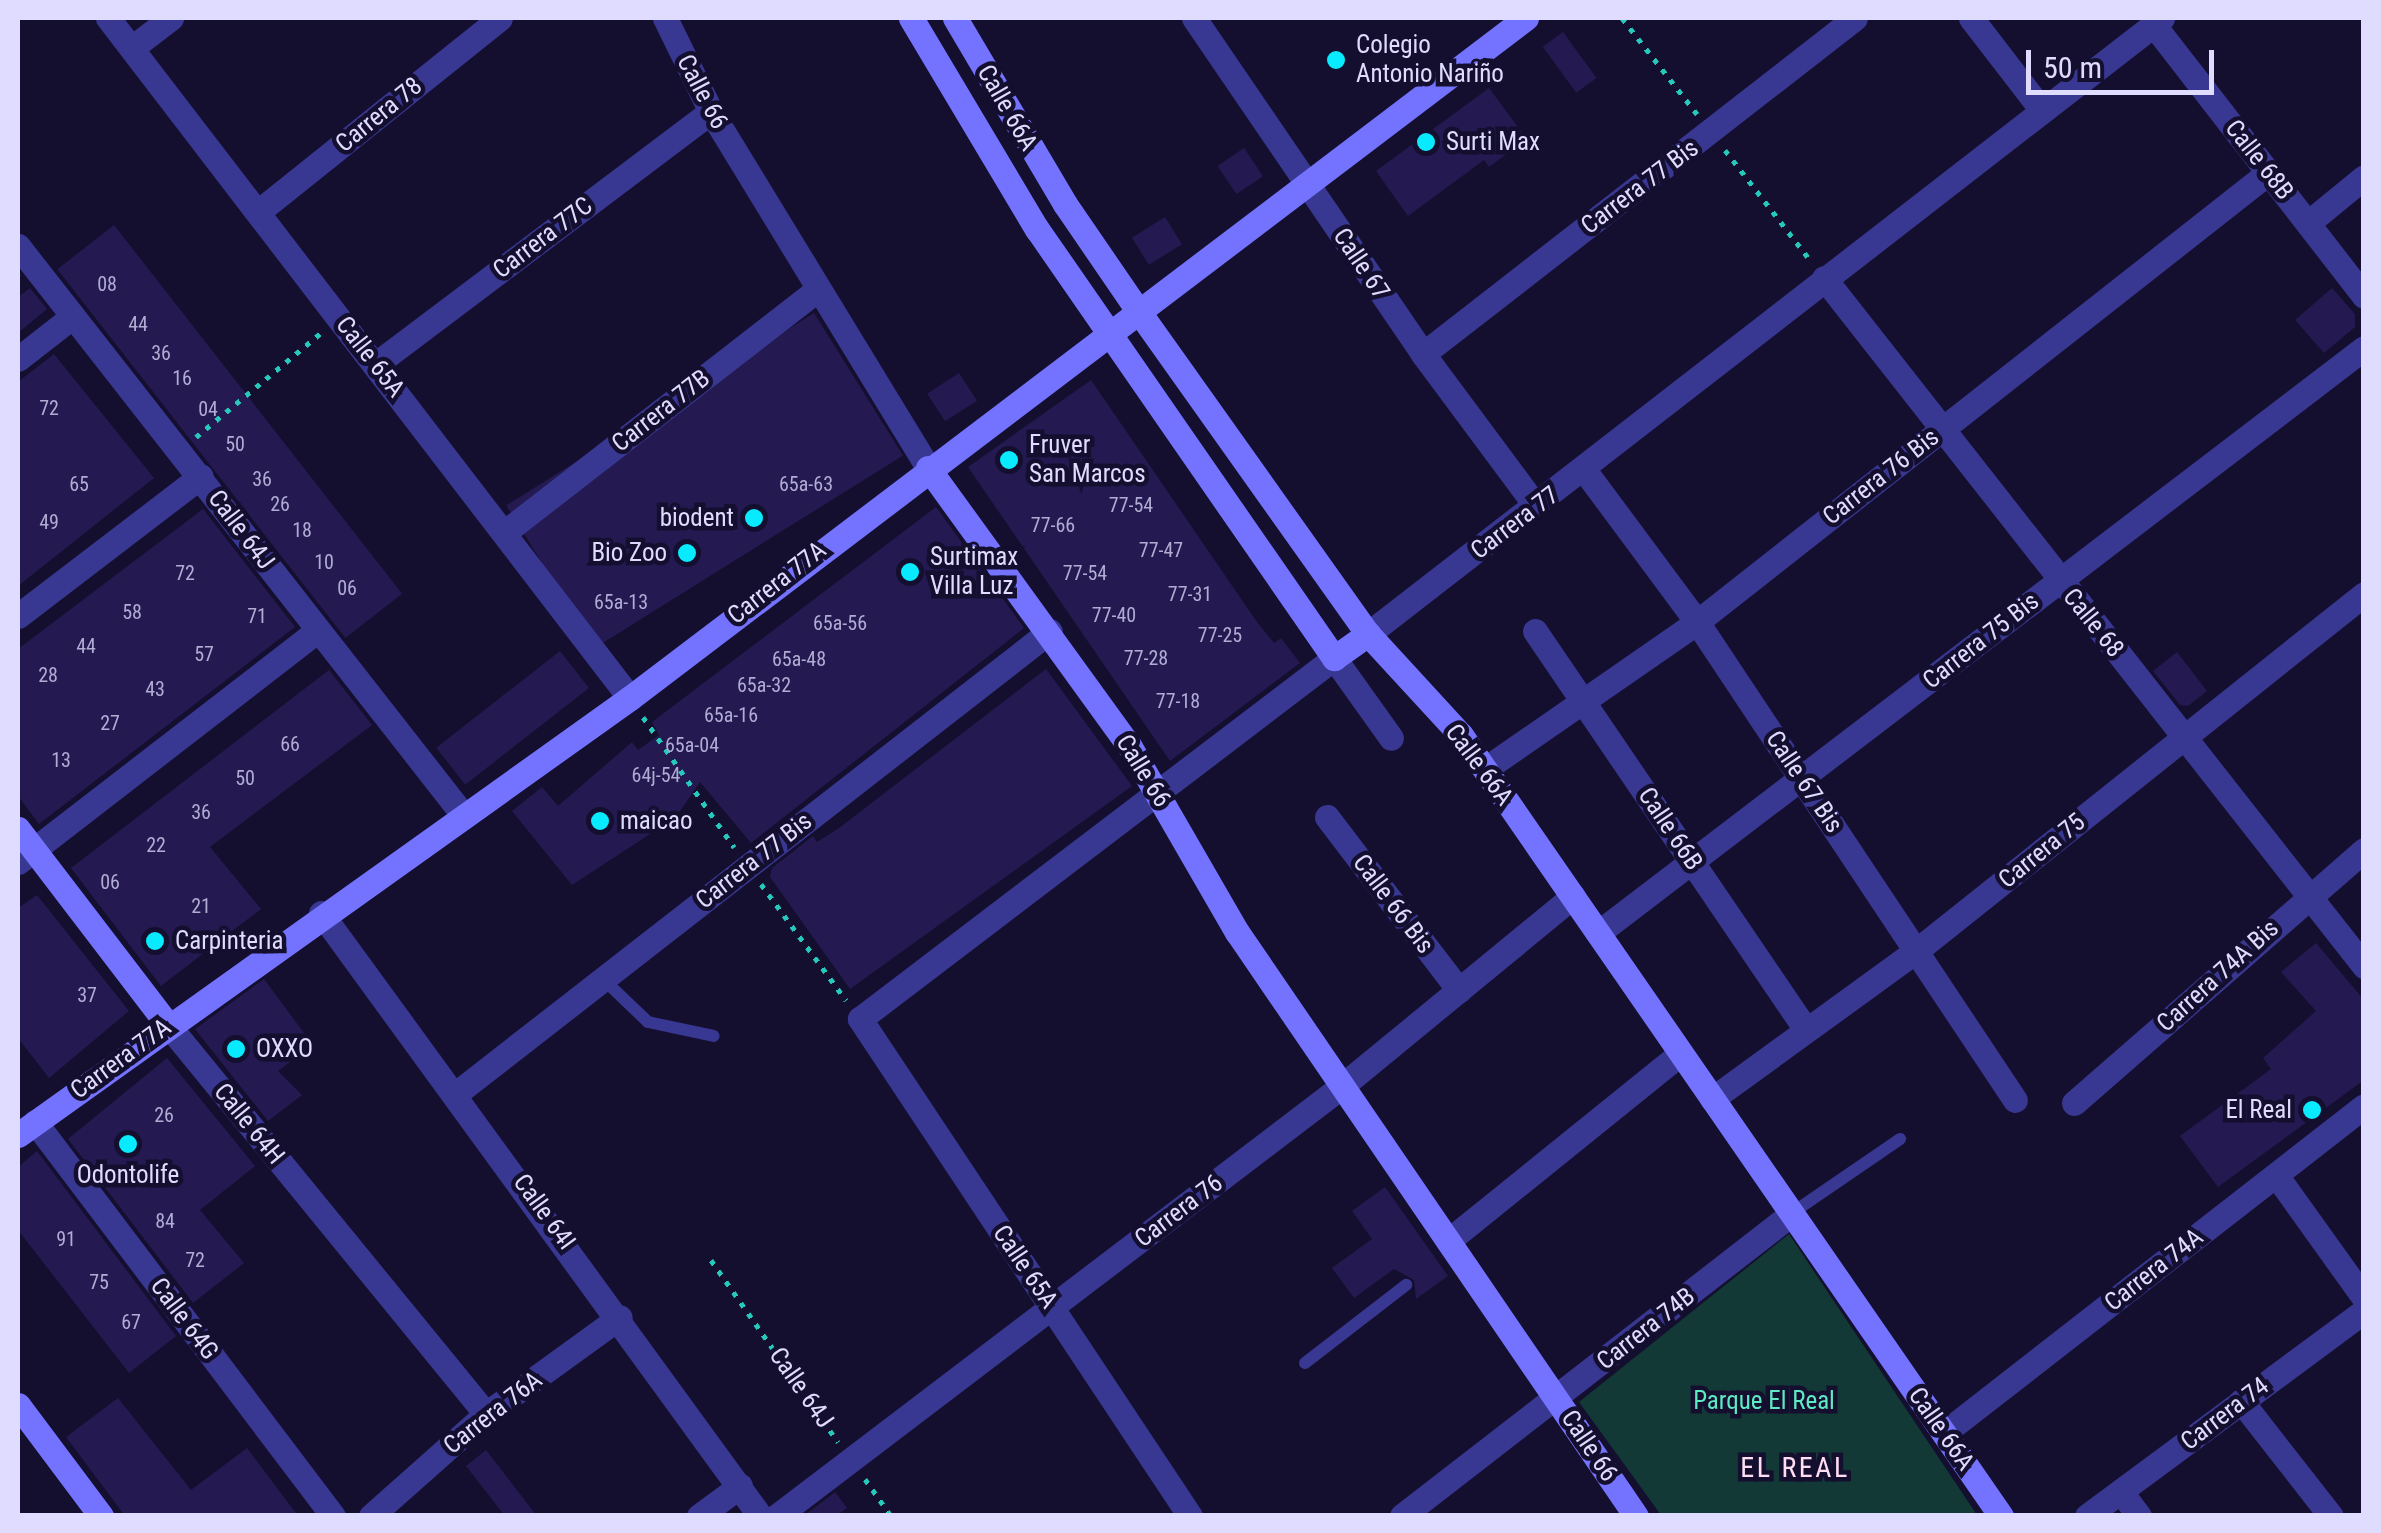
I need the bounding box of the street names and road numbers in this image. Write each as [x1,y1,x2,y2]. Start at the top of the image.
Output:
street label: Calle 66 [670,50,734,134]
street label: Calle 66A [970,60,1044,156]
street label: Carrera 78 [330,71,428,159]
street label: Calle 68B [2218,114,2300,206]
street label: Carrera 77 Bis [1576,133,1704,241]
street label: Carrera 77C [487,191,599,285]
street label: Calle 67 [1326,223,1396,305]
street label: Calle 65A [329,311,411,403]
street label: Carrera 77B [606,363,716,459]
street label: Carrera 76 Bis [1817,422,1945,532]
street label: Carrera 77 [1465,480,1565,566]
street label: Calle 64J [201,484,281,576]
street label: Carrera 77A [722,535,832,631]
street label: Calle 68 [2056,583,2130,663]
street label: Carrera 75 Bis [1917,586,2045,696]
street label: Calle 66A [1439,718,1519,812]
street label: Calle 67 Bis [1759,725,1849,839]
street label: Calle 66 [1109,729,1177,813]
street label: Calle 66B [1631,782,1709,876]
street label: Carrera 77 Bis [690,806,818,916]
street label: Carrera 75 [1993,807,2091,895]
street label: Calle 66 Bis [1346,849,1440,959]
street label: Carrera 74A Bis [2151,914,2285,1038]
street label: Carrera 77A [65,1013,177,1105]
street label: Calle 64H [207,1078,291,1170]
street label: Calle 64I [507,1168,581,1256]
street label: Carrera 76 [1129,1168,1229,1254]
street label: Calle 65A [986,1220,1064,1314]
street label: Carrera 74A [2099,1222,2209,1318]
street label: Calle 64G [144,1272,224,1366]
street label: Carrera 74B [1591,1281,1701,1377]
street label: Calle 64J [762,1342,840,1434]
street label: Carrera 76A [438,1365,548,1461]
street label: Carrera 74 [2175,1371,2275,1457]
street label: Calle 66A [1902,1382,1980,1476]
street label: Calle 66 [1554,1405,1624,1487]

